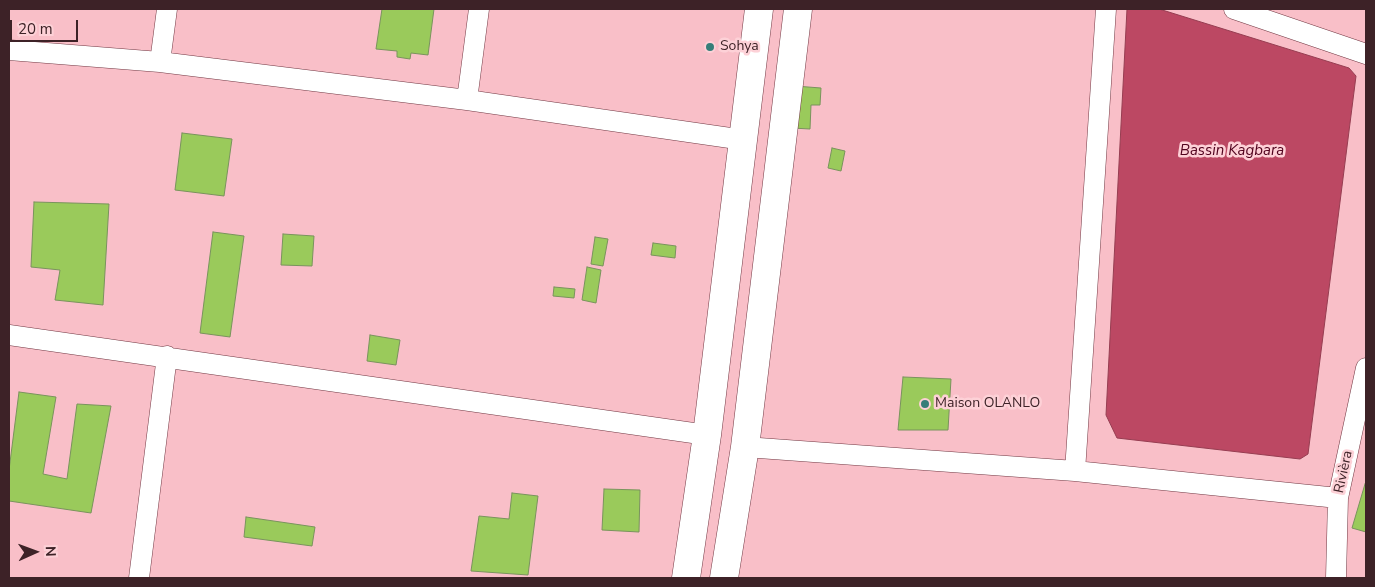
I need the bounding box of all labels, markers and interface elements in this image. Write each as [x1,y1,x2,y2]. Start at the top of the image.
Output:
scale bar [12,10,80,42]
text: 20 m [18,19,53,39]
place label: Sohya [720,39,759,55]
marker: Sohya [704,41,716,53]
water label: Bassin Kagbara [1180,142,1284,160]
place label: Maison OLANLO [935,396,1040,412]
marker: Maison OLANLO [919,398,931,410]
street label: Rivièra [1331,449,1357,495]
north arrow [10,527,60,577]
text: N [41,546,60,557]

